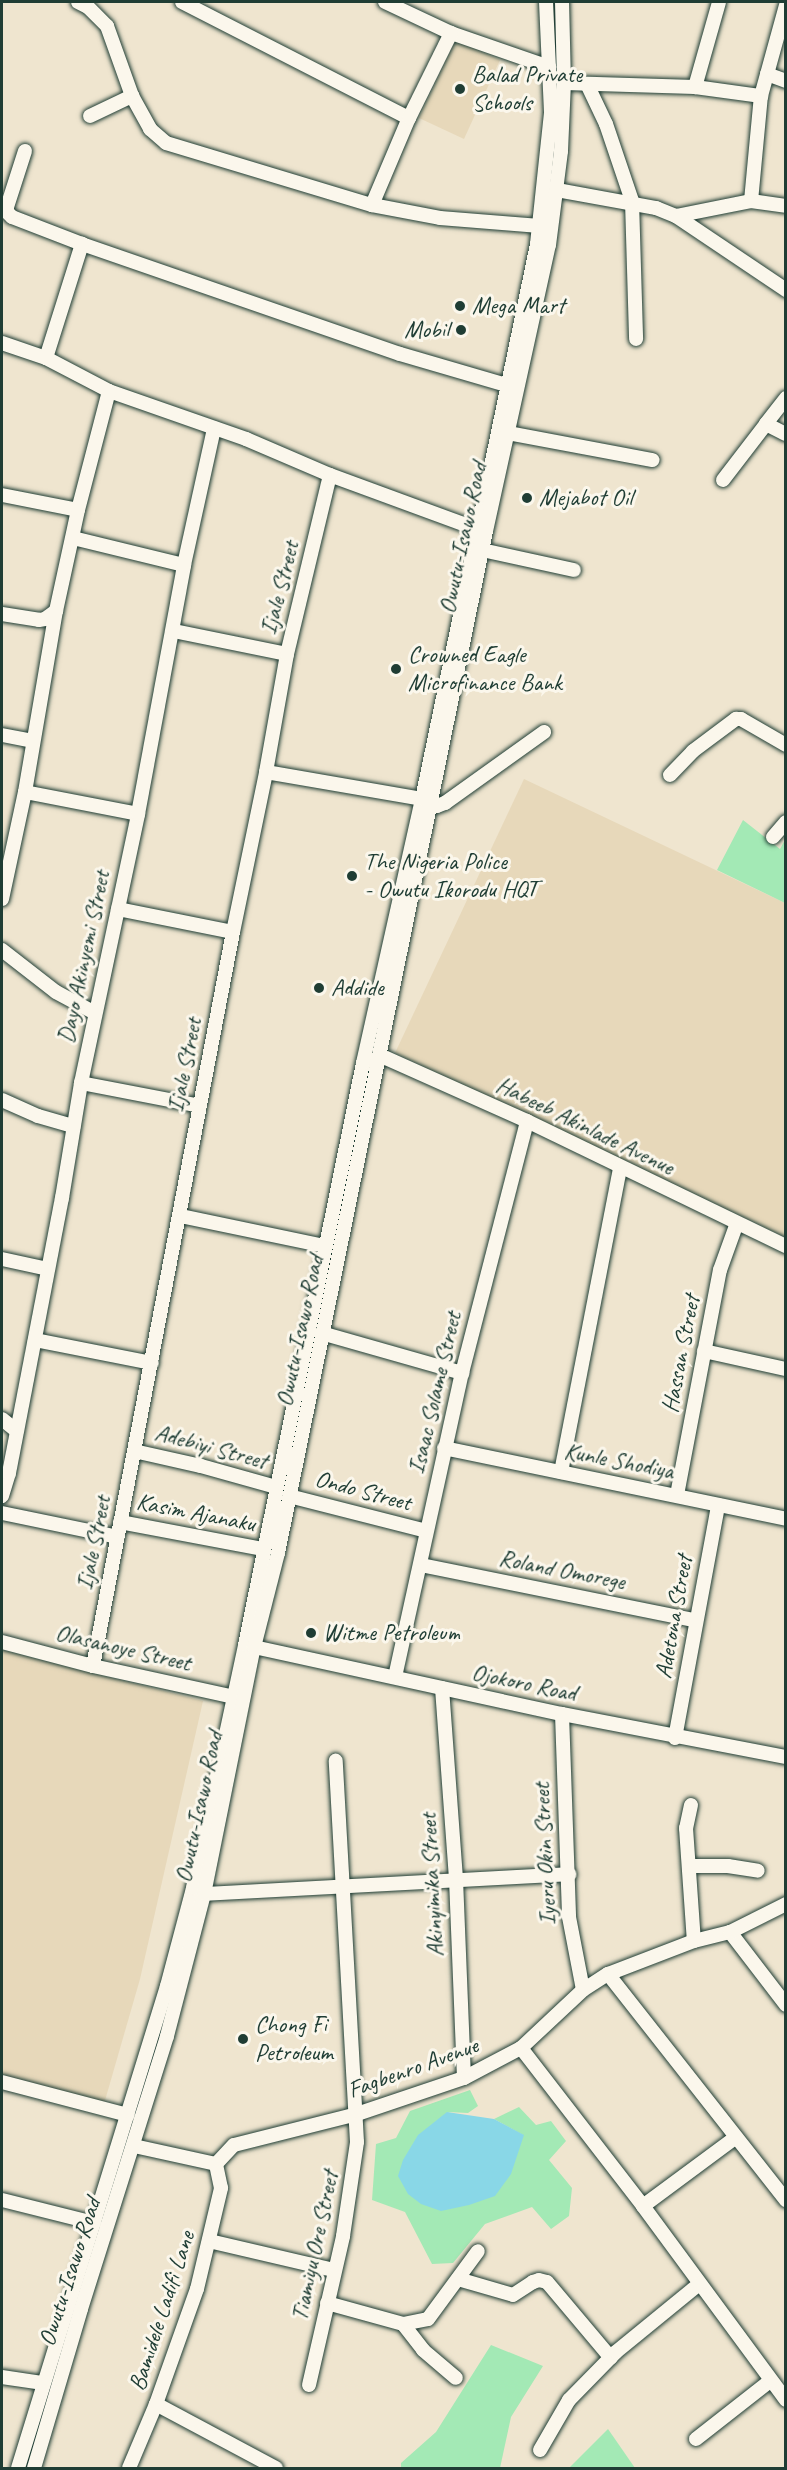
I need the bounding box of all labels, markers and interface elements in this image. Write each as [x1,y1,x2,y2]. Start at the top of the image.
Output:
place label: Balad Private Schools [472,61,582,117]
marker: Balad Private Schools [453,82,467,96]
place label: Mega Mart [472,292,565,320]
marker: Mega Mart [453,299,467,313]
place label: Mobil [404,316,449,344]
marker: Mobil [454,323,468,337]
street label: Owutu-Isawo Road [433,460,493,616]
place label: Mejabot Oil [539,484,632,512]
marker: Mejabot Oil [520,491,534,505]
street label: Ijale Street [254,538,306,638]
place label: Crowned Eagle Microfinance Bank [408,641,563,697]
marker: Crowned Eagle Microfinance Bank [389,662,403,676]
place label: The Nigeria Police - Owutu Ikorodu HQT [364,848,538,904]
street label: Dayo Akinyemi Street [52,869,116,1045]
marker: The Nigeria Police - Owutu Ikorodu HQT [345,869,359,883]
place label: Addide [331,974,384,1002]
marker: Addide [312,981,326,995]
street label: Ijale Street [162,1015,208,1115]
street label: Habeeb Akinlade Avenue [491,1070,679,1182]
street label: Owutu-Isawo Road [270,1253,330,1409]
street label: Hassan Street [656,1293,706,1415]
street label: Isaac Solame Street [402,1309,468,1477]
street label: Adebiyi Street [152,1418,270,1476]
street label: Kunle Shodiya [562,1436,676,1486]
street label: Ondo Street [312,1464,414,1518]
street label: Kasim Ajanaku [134,1487,258,1539]
street label: Ijale Street [71,1493,117,1593]
street label: Roland Omorege [496,1544,628,1596]
street label: Adetona Street [649,1553,699,1681]
street label: Olasanoye Street [52,1618,194,1678]
place label: Witme Petroleum [323,1619,459,1647]
marker: Witme Petroleum [304,1626,318,1640]
street label: Ojokoro Road [469,1658,579,1708]
street label: Owutu-Isawo Road [169,1729,229,1885]
street label: Iyeru Okin Street [527,1782,563,1926]
street label: Akinyimika Street [414,1812,450,1958]
place label: Chong Fi Petroleum [255,2011,333,2067]
street label: Fagbenro Avenue [344,2031,482,2105]
marker: Chong Fi Petroleum [236,2032,250,2046]
street label: Tiamiyu Ore Street [285,2169,345,2323]
street label: Owutu-Isawo Road [33,2195,107,2349]
street label: Bamidele Ladifi Lane [123,2227,201,2395]

